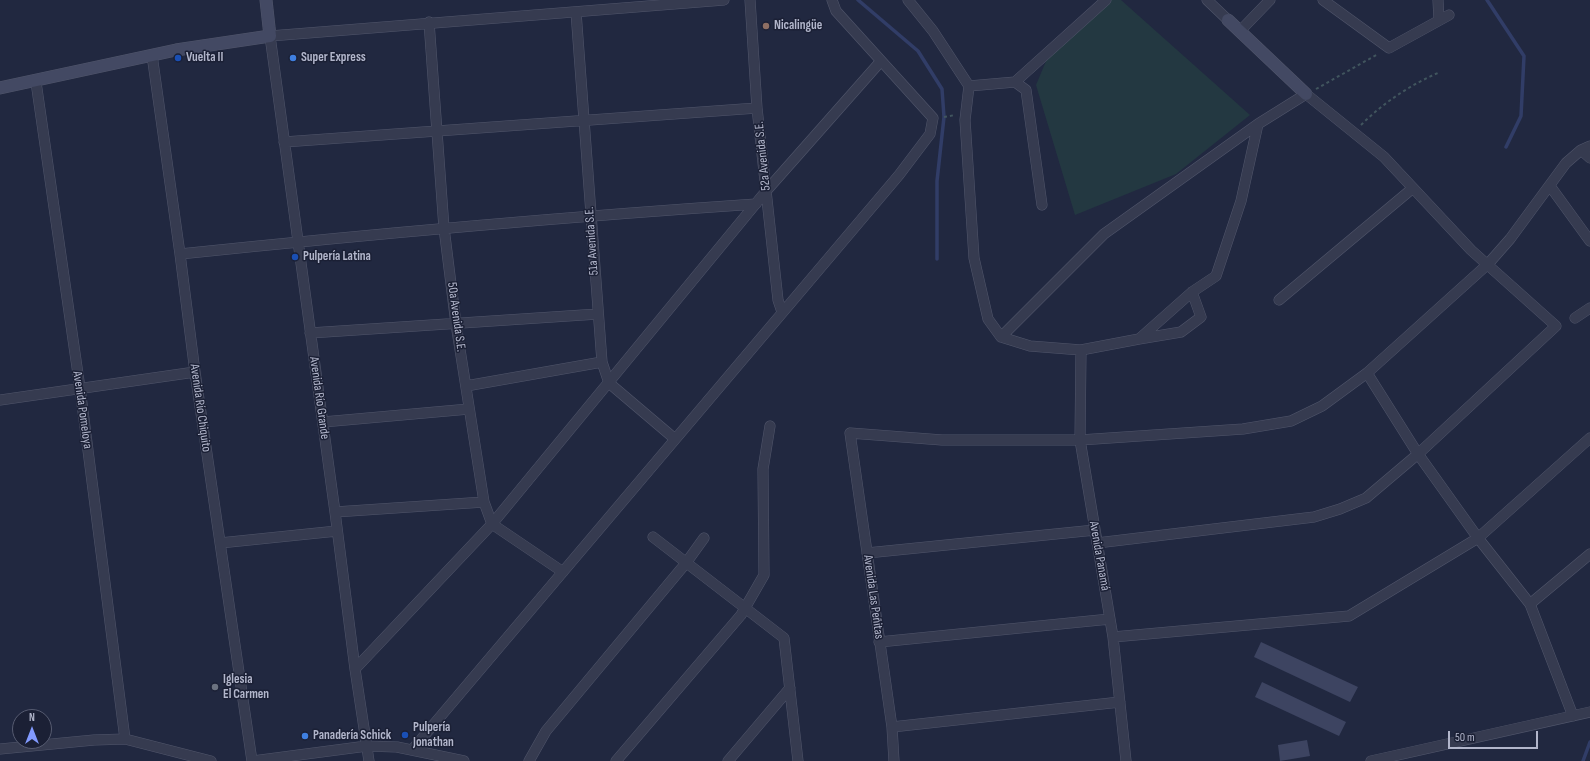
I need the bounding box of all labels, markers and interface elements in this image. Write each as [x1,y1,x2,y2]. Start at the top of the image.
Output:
place label: Nicalingüe [774,18,822,34]
marker: Nicalingüe [761,21,771,31]
place label: Vuelta II [186,50,223,66]
place label: Super Express [301,50,366,66]
marker: Vuelta II [173,53,183,63]
marker: Super Express [288,53,298,63]
street label: 52a Avenida S.E. [752,121,774,191]
street label: 51a Avenida S.E. [582,206,602,276]
place label: Pulpería Latina [303,249,371,265]
marker: Pulpería Latina [290,252,300,262]
street label: 50a Avenida S.E. [443,281,469,353]
street label: Avenida Río Grande [305,356,333,440]
street label: Avenida Río Chiquito [186,363,214,453]
street label: Avenida Pomeloya [69,370,95,450]
street label: Avenida Panamá [1085,520,1113,592]
street label: Avenida Las Peñitas [859,554,887,640]
place label: Iglesia El Carmen [223,672,269,703]
marker: Iglesia El Carmen [210,682,220,692]
north arrow [12,709,52,749]
text: N [29,711,35,724]
place label: Pulpería Jonathan [413,720,454,751]
scale bar [1450,723,1540,749]
place label: Panadería Schick [313,728,391,744]
marker: Pulpería Jonathan [400,730,410,740]
text: 50 m [1455,730,1475,745]
marker: Panadería Schick [300,731,310,741]

